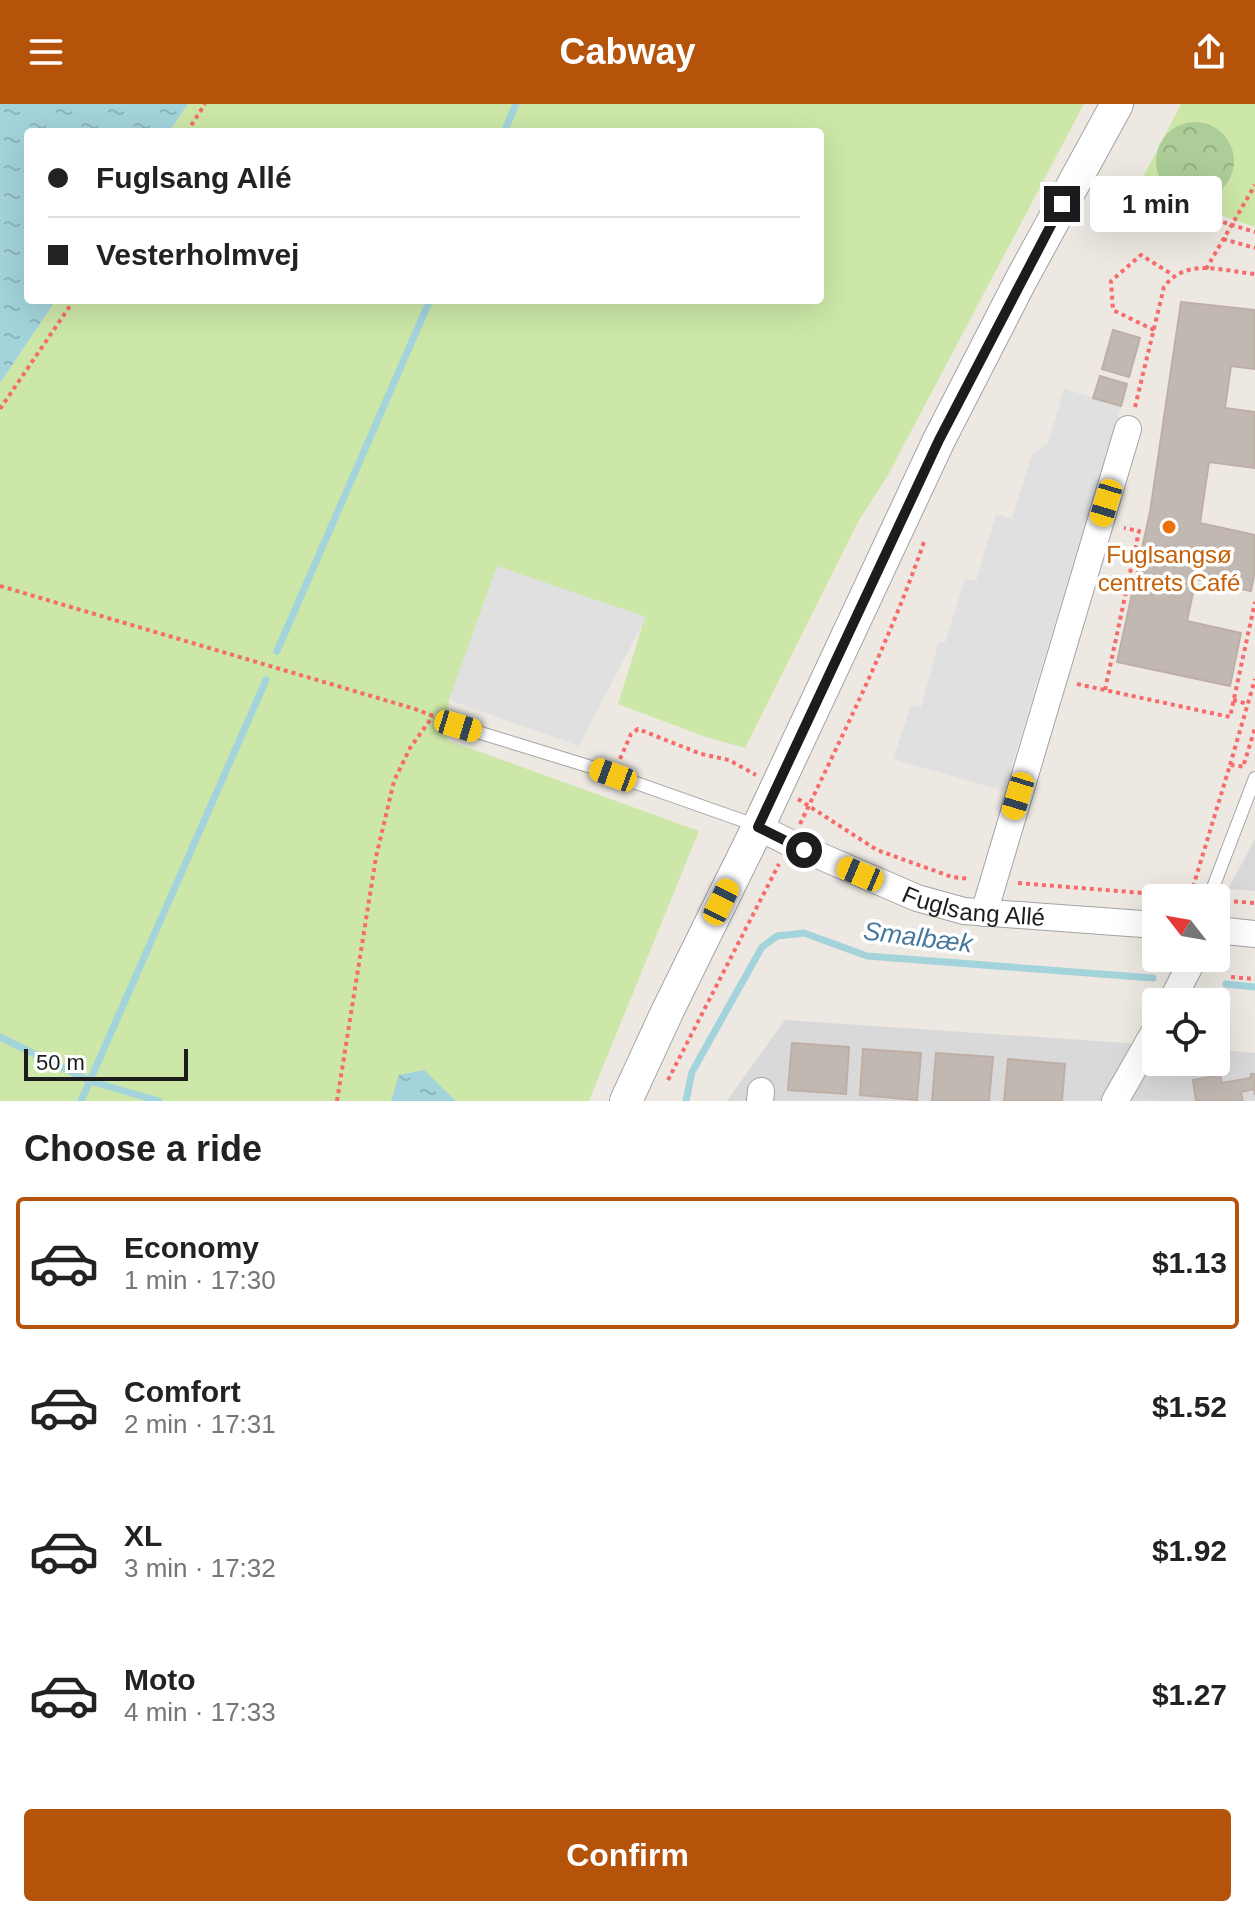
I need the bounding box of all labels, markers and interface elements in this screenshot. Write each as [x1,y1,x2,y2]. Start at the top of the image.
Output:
icon: menu [24,30,68,74]
icon: share [1187,30,1231,74]
text: Cabway [559,31,696,72]
text: Fuglsang Allé [96,161,292,194]
callout: 1 min [1090,176,1222,232]
route end [1044,186,1080,222]
text: 1 min [1122,189,1190,219]
text: Vesterholmvej [96,238,299,271]
car [1088,477,1124,529]
marker: Fuglsangsø centrets Café [1160,518,1178,536]
place label: Fuglsangsø centrets Café [1098,541,1240,596]
car [432,708,484,744]
car [586,756,640,794]
car [1000,770,1036,822]
route start [786,832,822,868]
car [833,854,887,894]
car [700,875,742,929]
street label: Fuglsang Allé [899,880,1046,930]
north arrow [1142,884,1230,972]
map controls [1142,884,1230,1076]
water label: Smalbæk [862,915,976,959]
button: locate [1142,988,1230,1076]
scale bar [24,1045,188,1081]
text: 50 m [36,1050,85,1075]
text: Choose a ride [24,1128,262,1169]
icon: car [28,1227,100,1299]
text: Economy [124,1231,259,1264]
text: $1.13 [1152,1246,1227,1279]
text: 1 min · 17:30 [124,1265,276,1295]
icon: car [28,1371,100,1443]
text: Comfort [124,1375,241,1408]
text: $1.52 [1152,1390,1227,1423]
text: 2 min · 17:31 [124,1409,276,1439]
icon: car [28,1515,100,1587]
text: XL [124,1519,162,1552]
text: $1.92 [1152,1534,1227,1567]
text: 3 min · 17:32 [124,1553,276,1583]
icon: car [28,1659,100,1731]
text: Moto [124,1663,196,1696]
text: $1.27 [1152,1678,1227,1711]
text: 4 min · 17:33 [124,1697,276,1727]
button: Confirm [24,1809,1231,1901]

